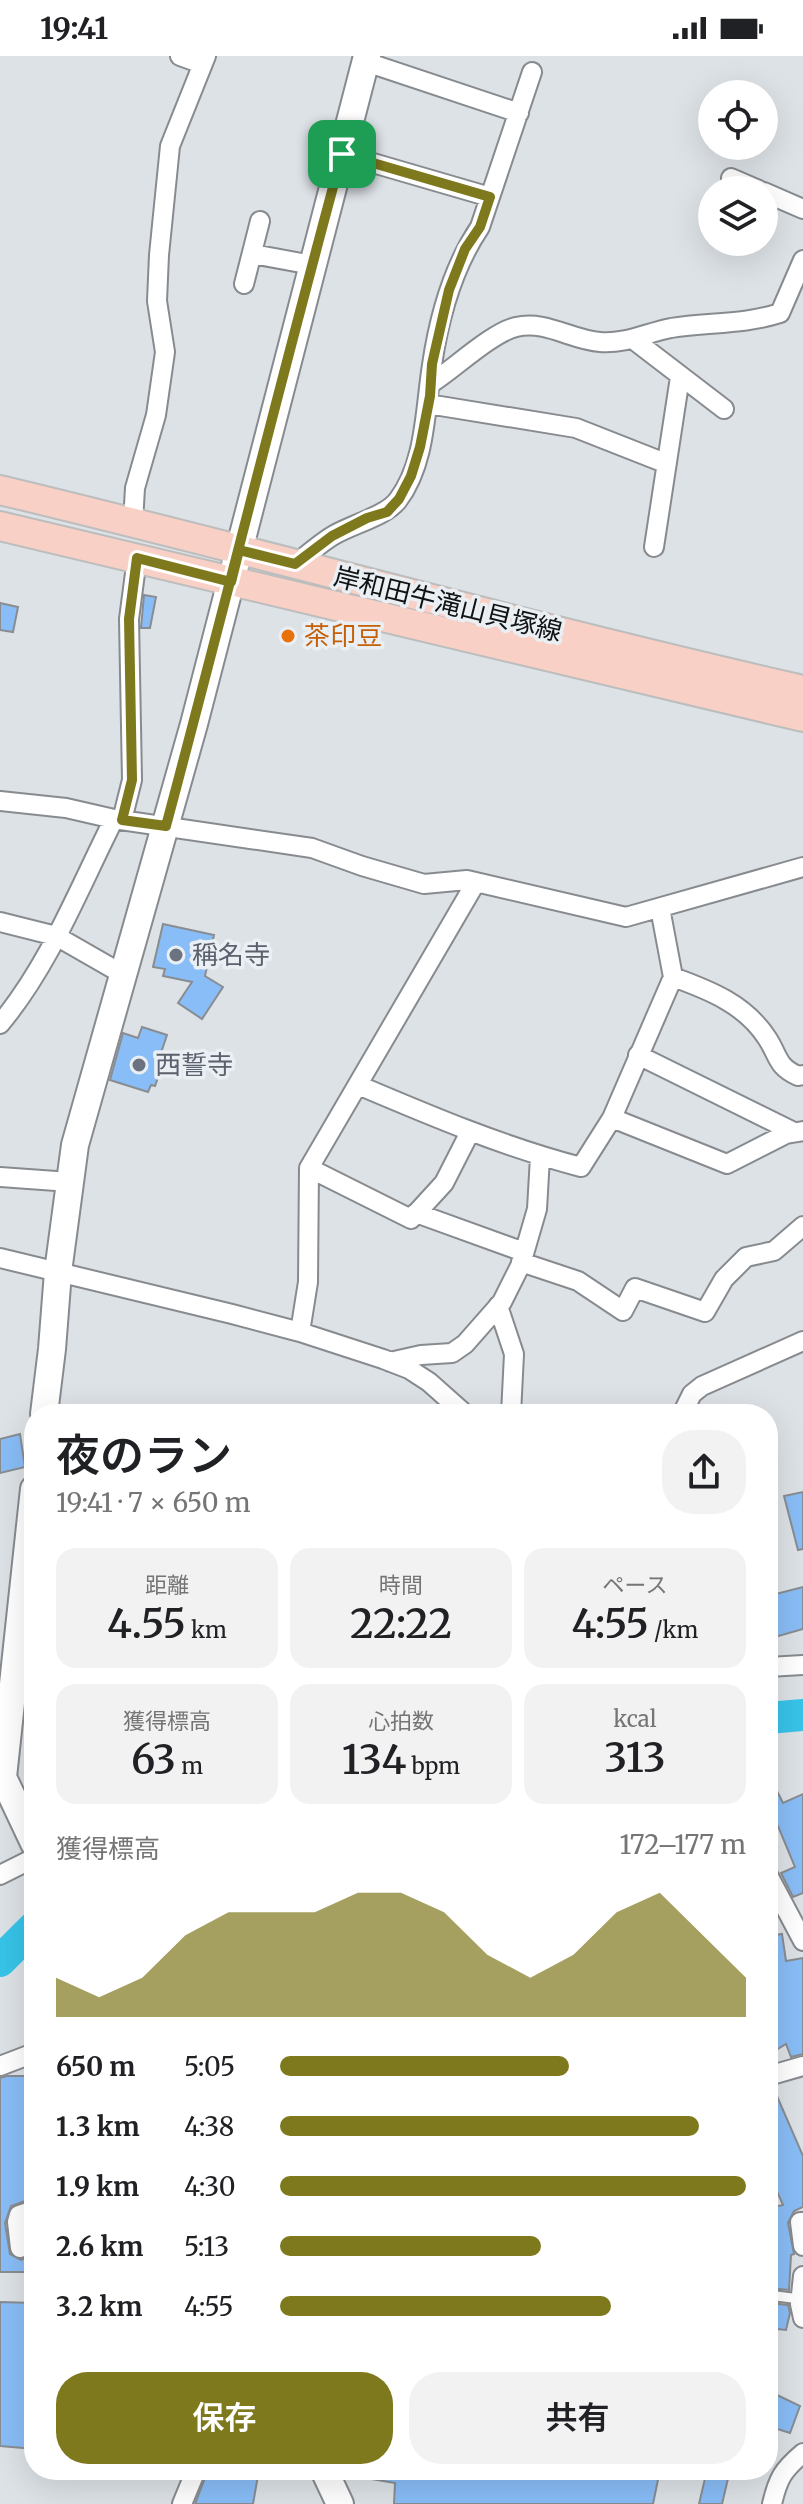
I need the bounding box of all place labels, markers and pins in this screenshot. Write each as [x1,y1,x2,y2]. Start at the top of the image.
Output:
pin [308,120,376,188]
place label: 茶印豆 [304,619,382,652]
marker: 茶印豆 [279,627,297,645]
place label: 稱名寺 [192,938,270,971]
marker: 稱名寺 [167,946,185,964]
place label: 西誓寺 [155,1048,233,1081]
marker: 西誓寺 [130,1056,148,1074]

